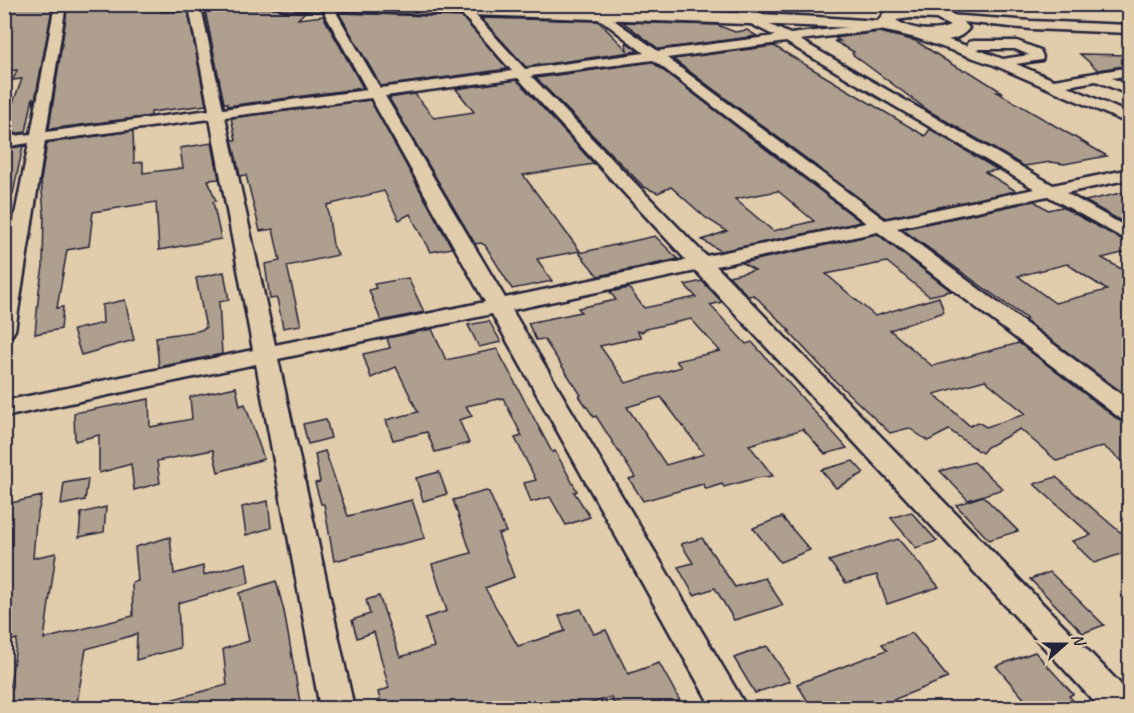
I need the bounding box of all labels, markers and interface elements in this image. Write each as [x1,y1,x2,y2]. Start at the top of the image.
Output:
north arrow [1035,614,1095,674]
text: N [1067,631,1090,650]

